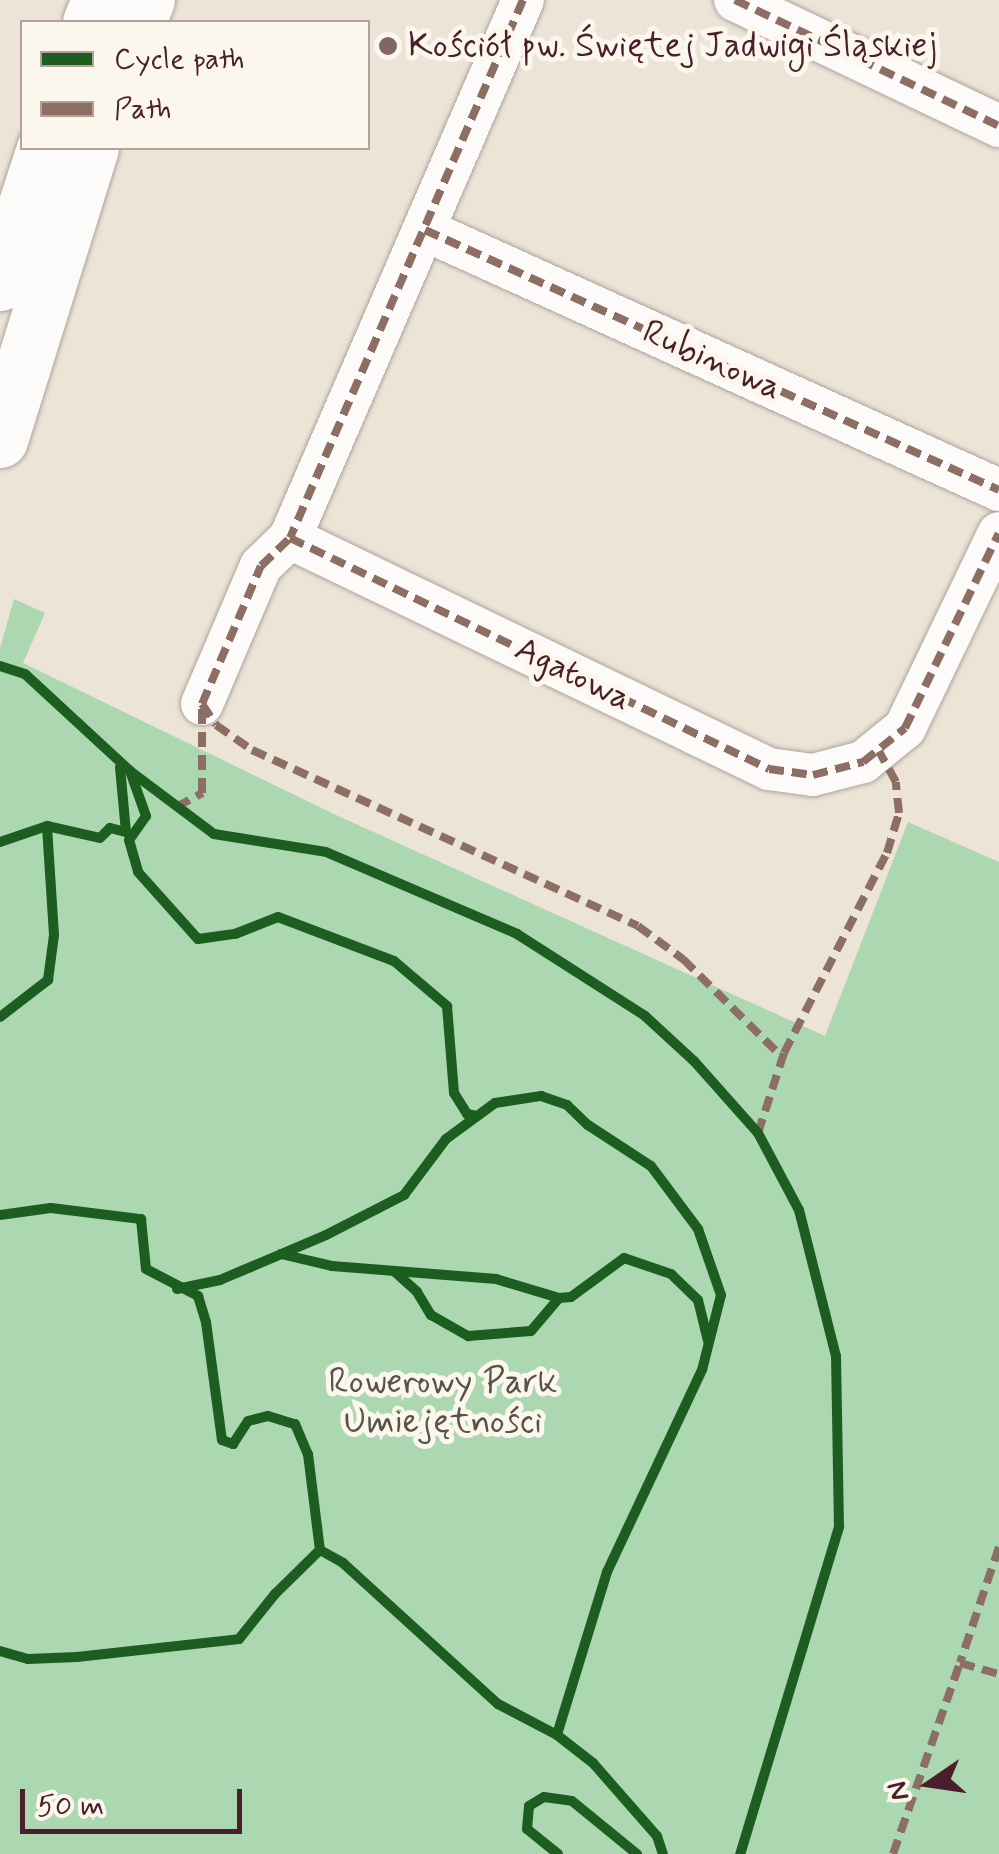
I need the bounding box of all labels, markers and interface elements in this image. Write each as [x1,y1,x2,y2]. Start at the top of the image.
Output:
legend [20,20,370,150]
place label: Kościół pw. Świętej Jadwigi Śląskiej [408,25,943,67]
marker: Kościół pw. Świętej Jadwigi Śląskiej [377,35,399,57]
text: Cycle path [114,40,245,79]
text: Path [114,90,172,129]
street label: Rubinowa [636,311,788,409]
street label: Agatowa [508,628,638,720]
park label: Rowerowy Park Umiejętności [331,1361,555,1443]
north arrow [879,1734,979,1834]
scale bar [25,1769,248,1831]
text: N [879,1778,919,1804]
text: 50 m [37,1787,104,1826]

